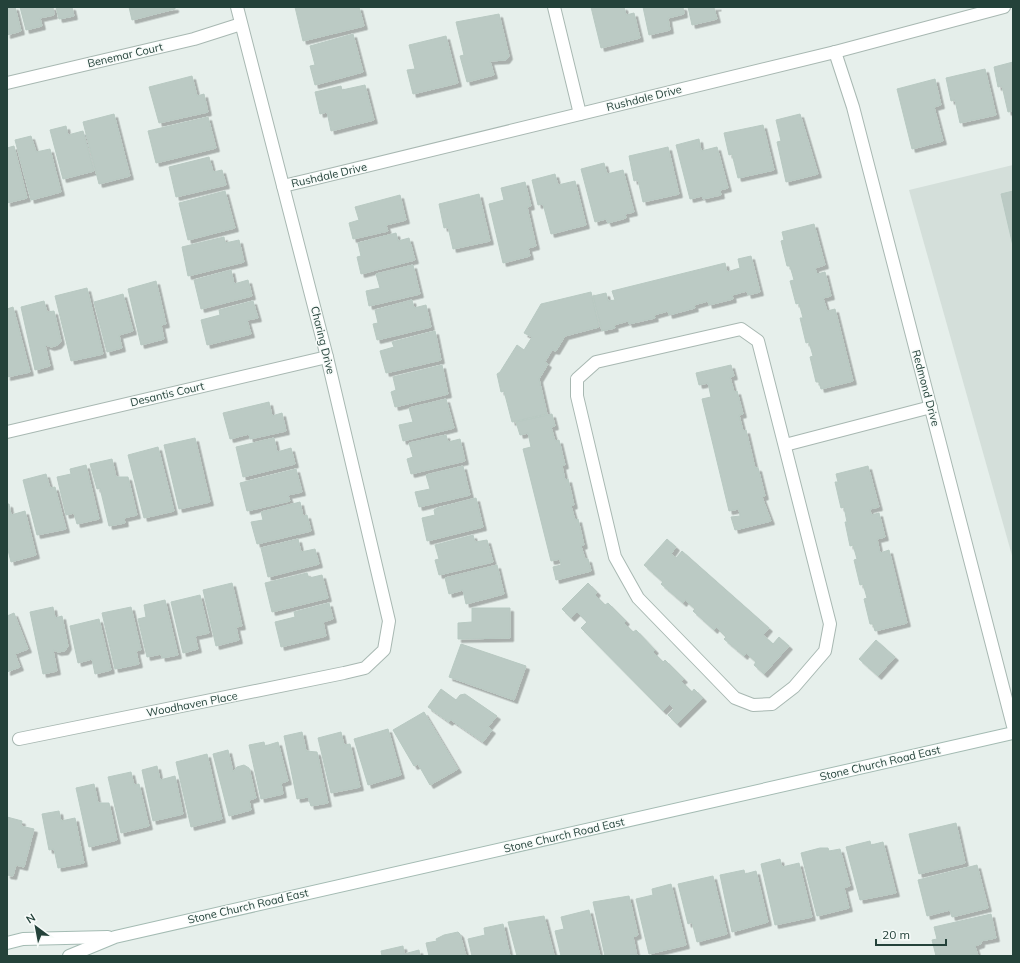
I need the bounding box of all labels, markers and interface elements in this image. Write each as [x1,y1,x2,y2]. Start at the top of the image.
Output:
street label: Benemar Court [86,39,164,70]
street label: Rushdale Drive [605,82,683,114]
street label: Rushdale Drive [290,160,368,190]
street label: Charing Drive [308,304,338,376]
street label: Redmond Drive [909,348,943,428]
street label: Desantis Court [129,379,205,409]
street label: Woodhaven Place [145,688,239,720]
street label: Stone Church Road East [818,742,942,784]
street label: Stone Church Road East [502,814,626,856]
street label: Stone Church Road East [186,885,310,927]
north arrow [16,907,56,947]
text: N [23,910,38,927]
scale bar [876,921,946,947]
text: 20 m [882,927,910,942]

